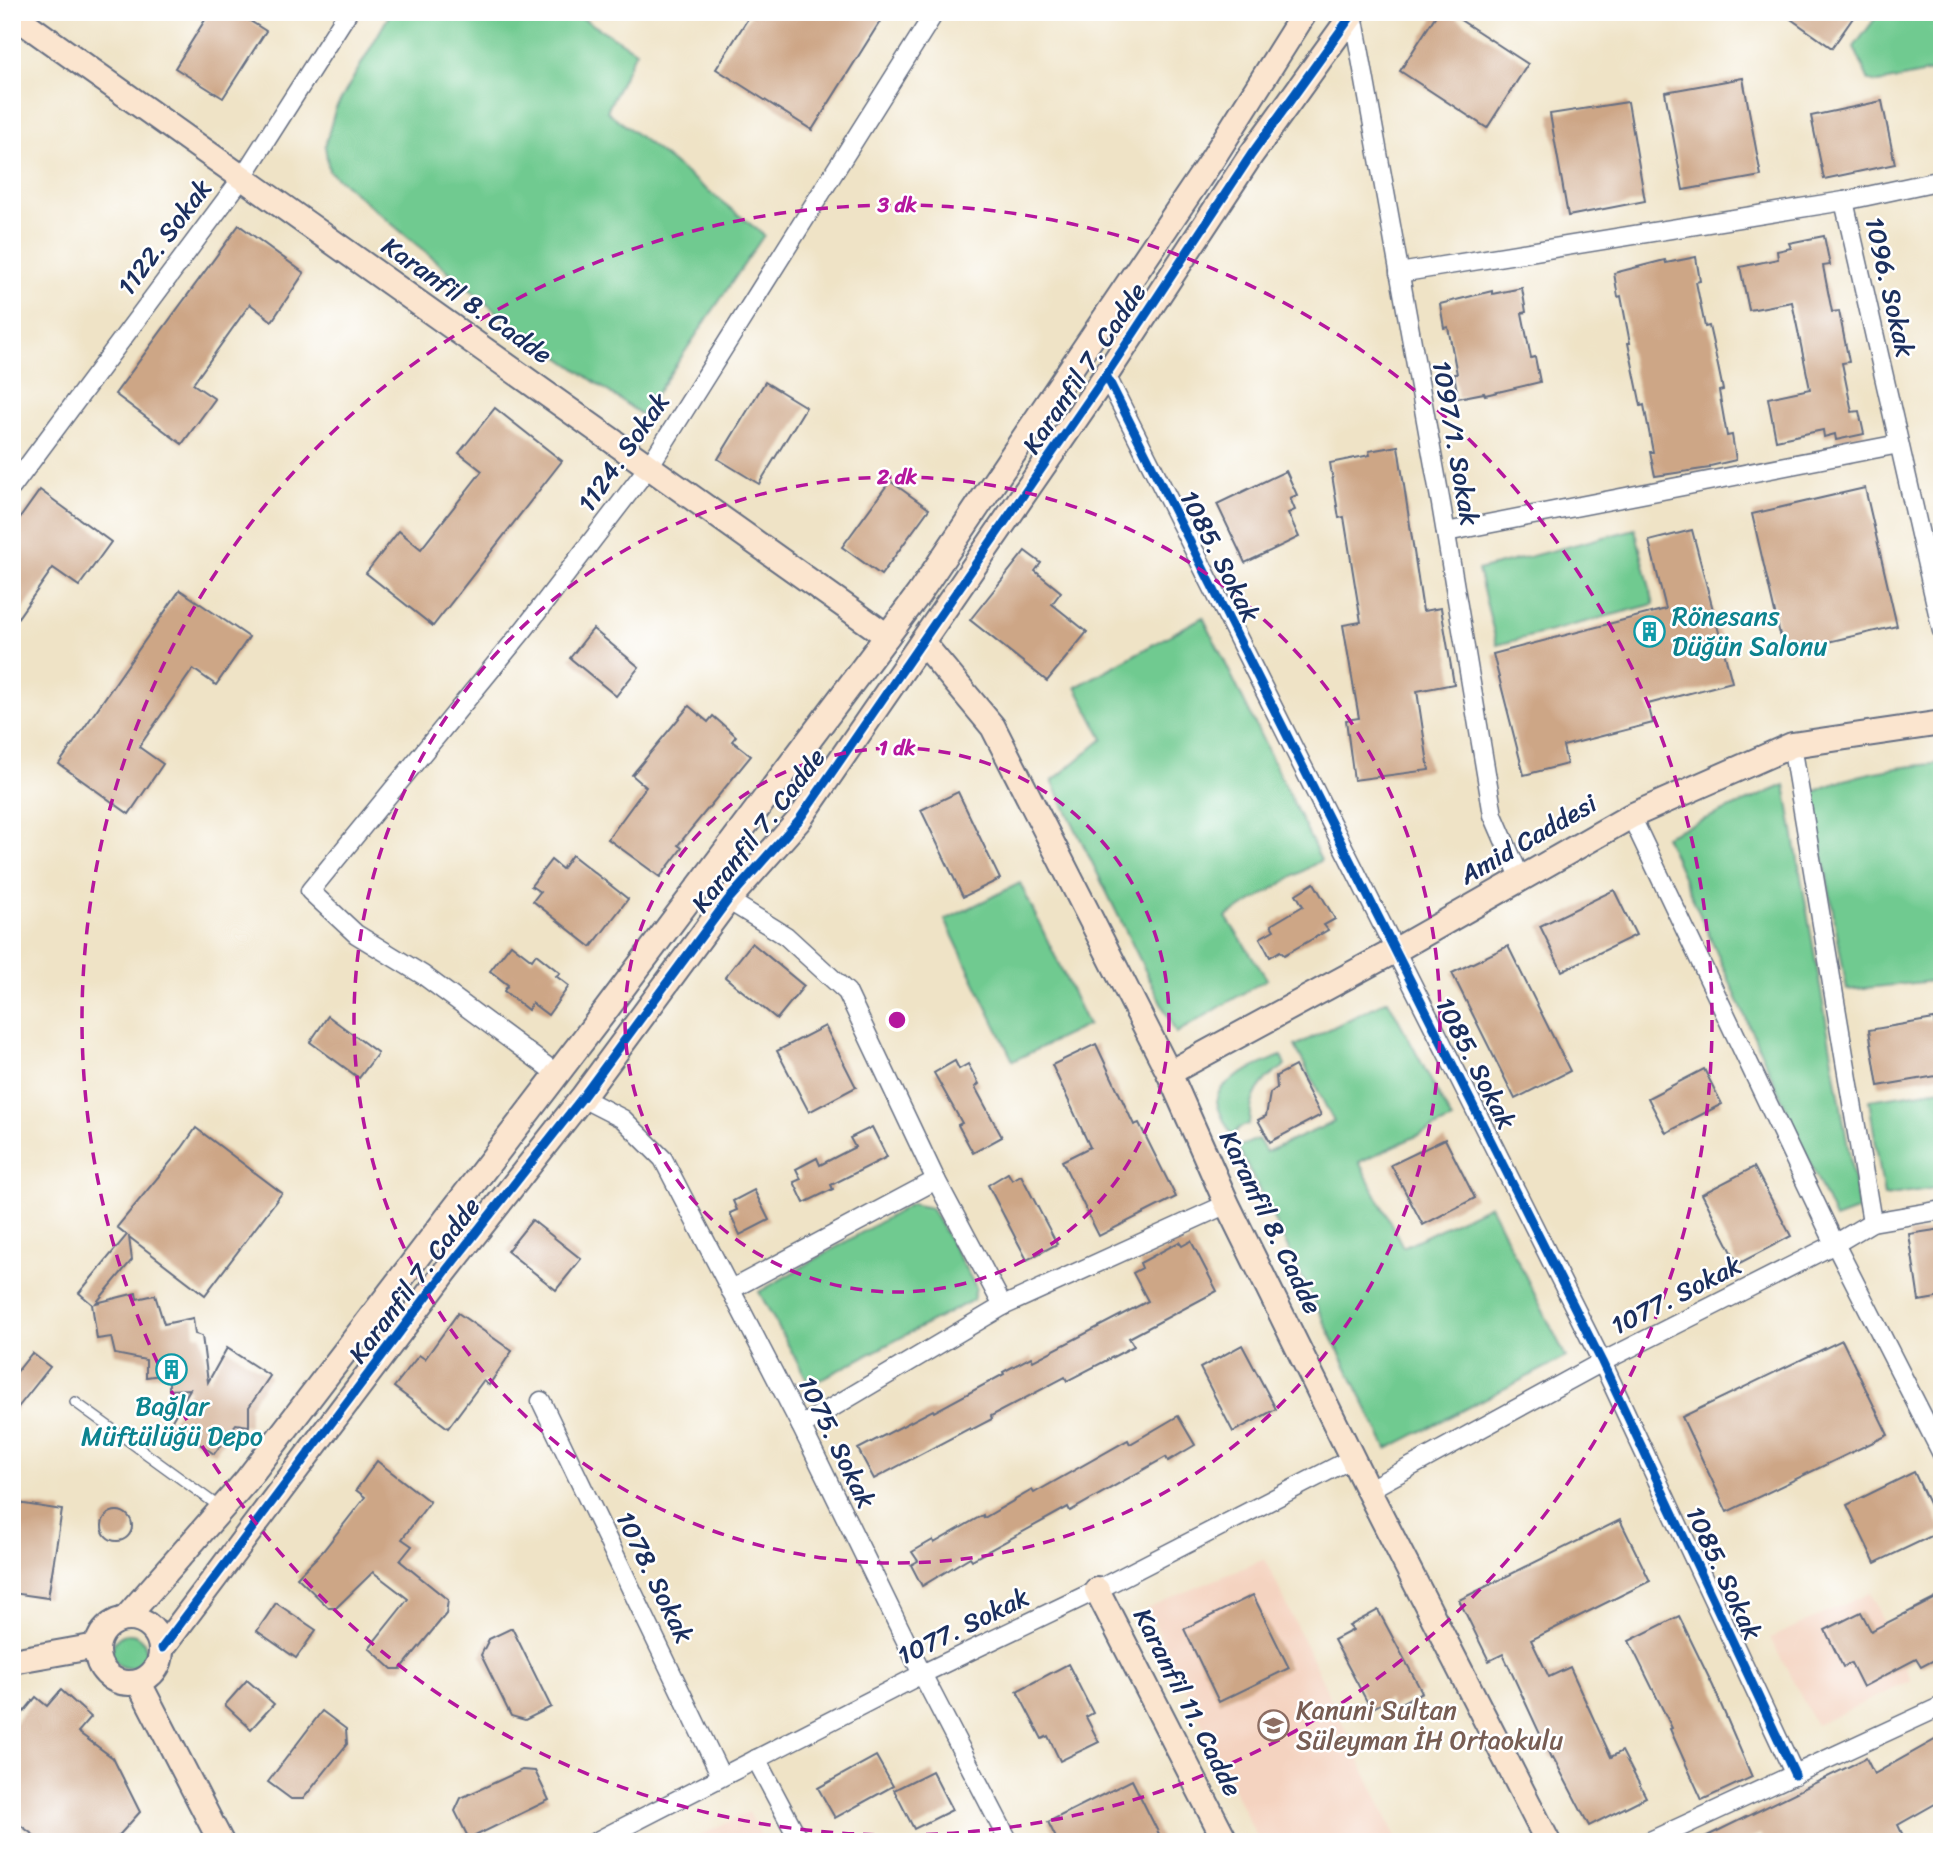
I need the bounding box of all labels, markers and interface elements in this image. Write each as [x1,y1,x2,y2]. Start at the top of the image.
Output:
street label: 1122. Sokak [104,168,224,306]
text: 3 dk [876,186,917,224]
street label: 1096. Sokak [1851,212,1929,362]
street label: Karanfil 8. Cadde [372,224,562,376]
street label: Karanfil 7. Cadde [1009,272,1159,464]
street label: 1097/1. Sokak [1419,357,1493,530]
street label: 1124. Sokak [564,382,682,522]
text: 2 dk [876,458,918,496]
street label: 1085. Sokak [1167,481,1273,631]
place label: Rönesans Düğün Salonu [1672,593,1827,669]
building icon: Rönesans Düğün Salonu [1632,614,1666,648]
text: 1 dk [879,729,916,767]
street label: Karanfil 7. Cadde [678,737,838,923]
street label: Amid Caddesi [1449,780,1606,898]
street label: 1085. Sokak [1423,988,1529,1138]
centre of rings [885,1008,909,1032]
street label: Karanfil 8. Cadde [1206,1122,1336,1322]
street label: Karanfil 7. Cadde [336,1186,492,1374]
street label: 1077. Sokak [1602,1242,1750,1348]
building icon: Bağlar Müftülüğü Depo [155,1353,189,1387]
street label: 1075. Sokak [785,1368,889,1517]
place label: Bağlar Müftülüğü Depo [81,1383,263,1459]
street label: 1085. Sokak [1673,1498,1775,1648]
street label: 1078. Sokak [603,1503,707,1651]
street label: 1077. Sokak [889,1574,1037,1678]
street label: Karanfil 11. Cadde [1121,1599,1255,1805]
place label: Kanuni Sultan Süleyman İH Ortaokulu [1296,1687,1563,1763]
school or university icon: Kanuni Sultan Süleyman İH Ortaokulu [1256,1708,1290,1742]

